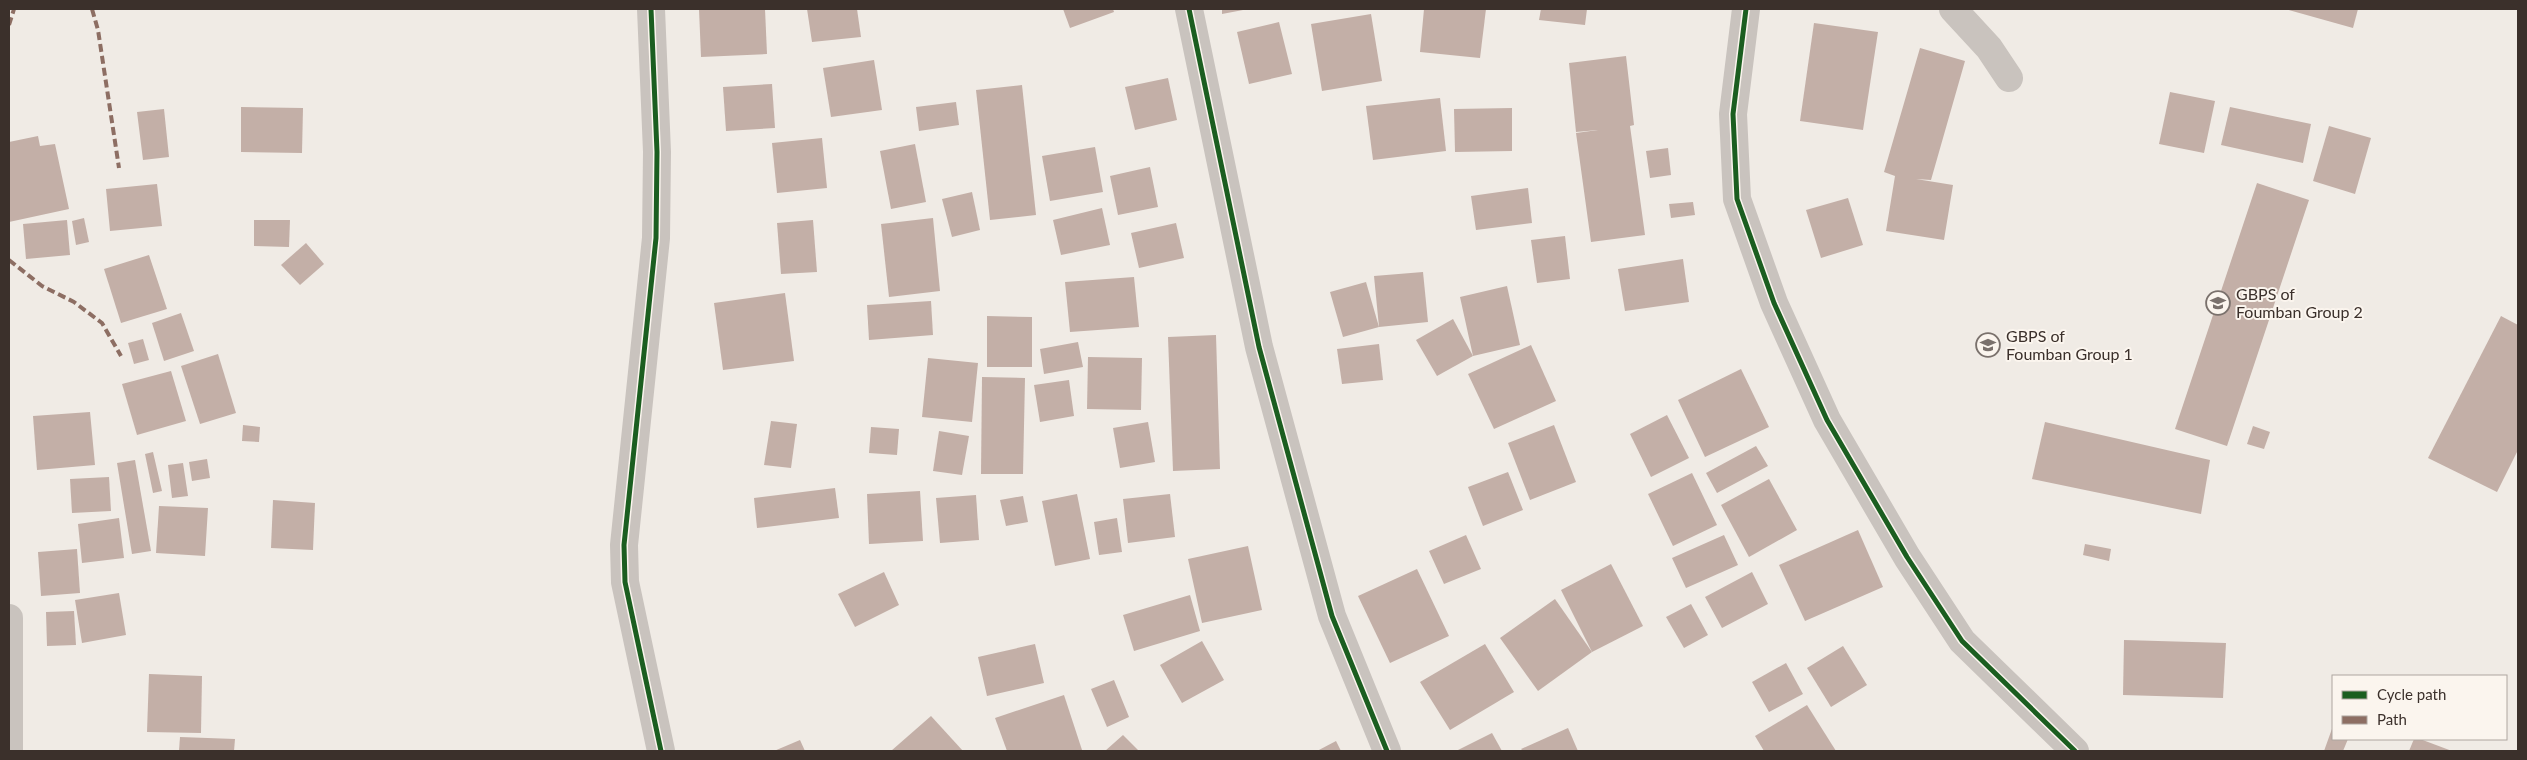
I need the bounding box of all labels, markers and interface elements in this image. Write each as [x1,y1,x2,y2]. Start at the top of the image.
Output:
place label: GBPS of Foumban Group 2 [2236,284,2363,321]
school or university icon: GBPS of Foumban Group 2 [2205,290,2231,316]
place label: GBPS of Foumban Group 1 [2006,326,2133,363]
school or university icon: GBPS of Foumban Group 1 [1975,332,2001,358]
legend [2332,675,2507,740]
text: Cycle path [2377,685,2446,703]
text: Path [2377,710,2407,728]

